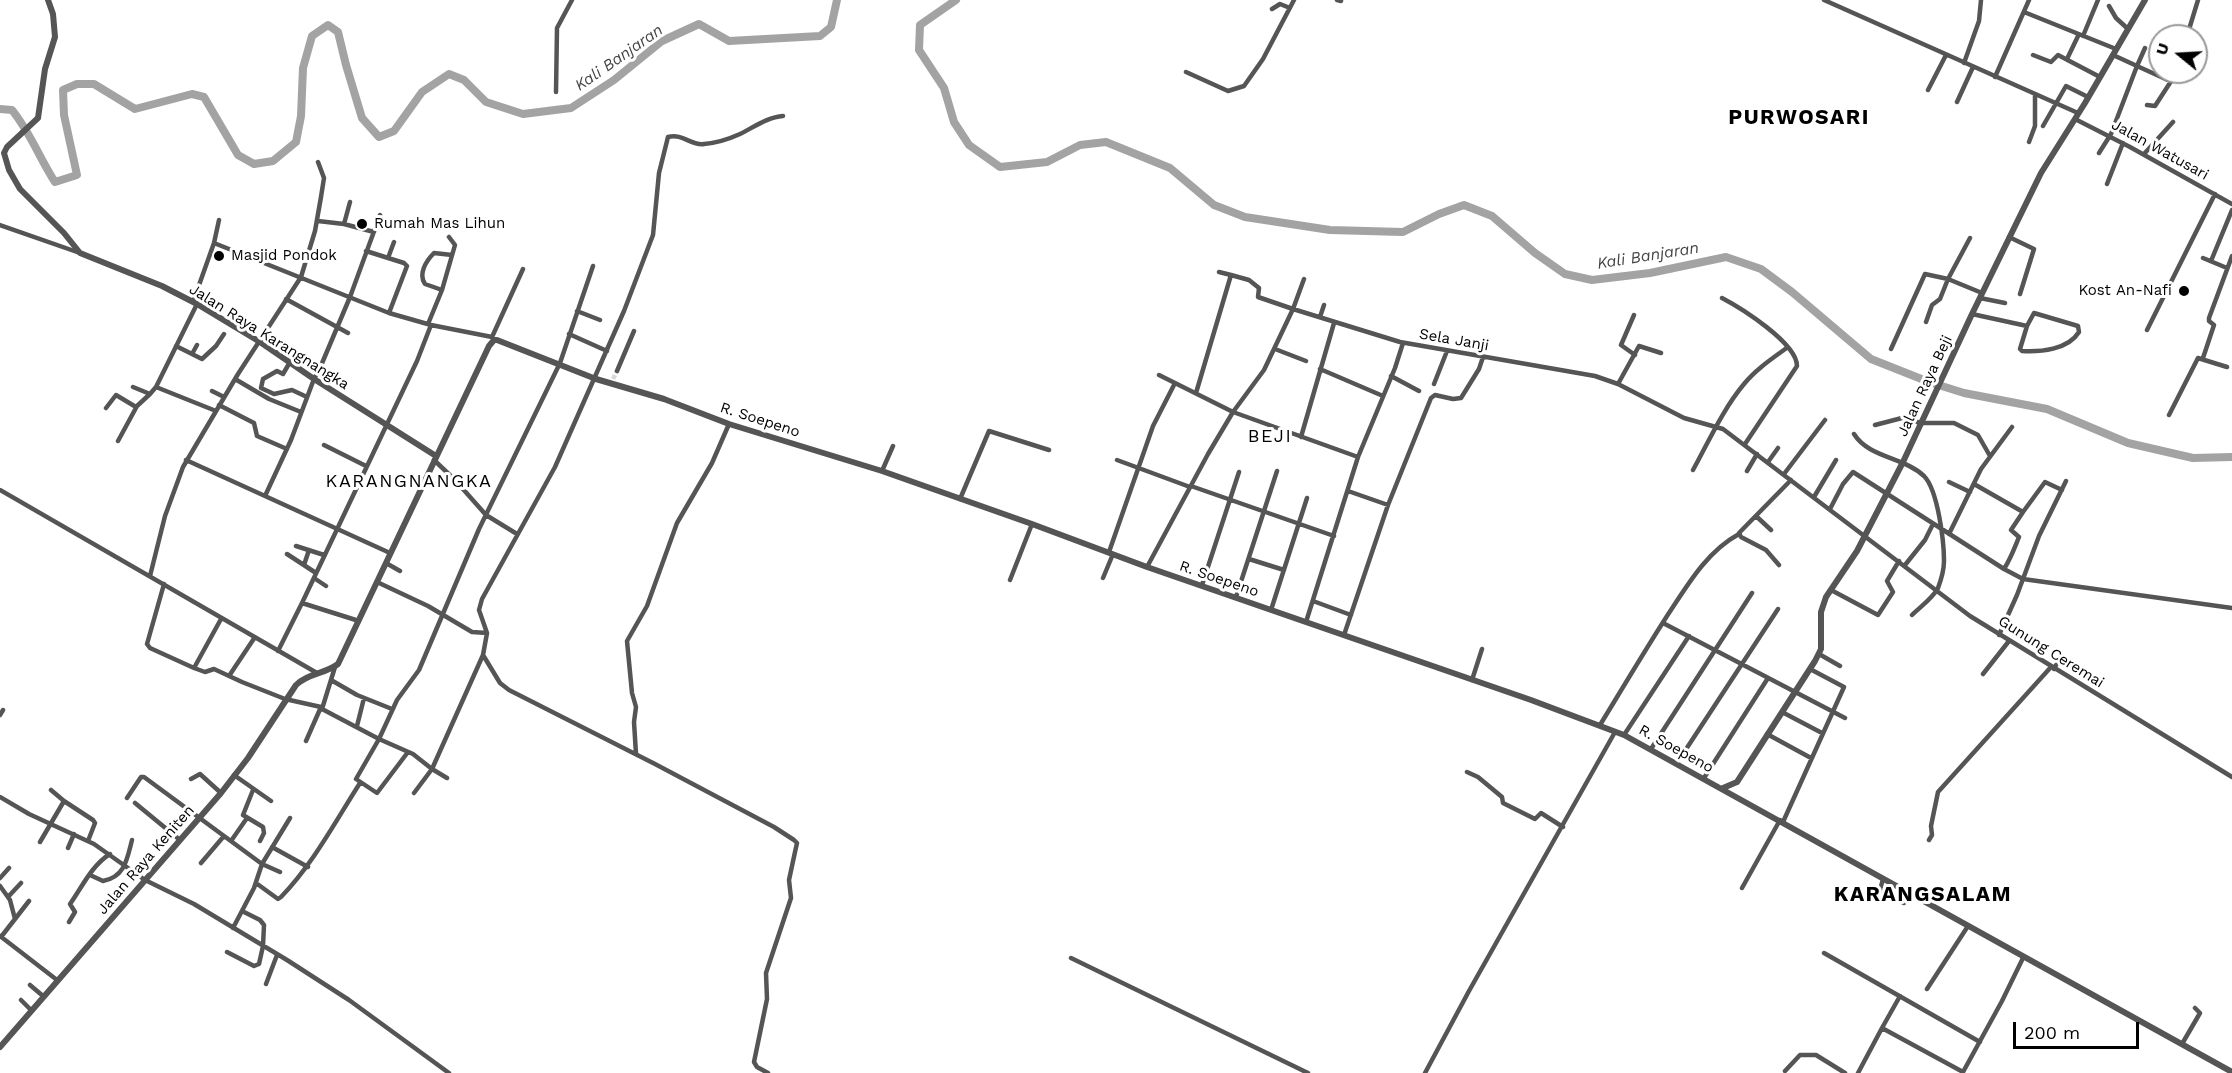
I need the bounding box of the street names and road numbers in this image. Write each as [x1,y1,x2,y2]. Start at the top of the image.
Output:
street label: Jalan Watusari [2108,116,2212,184]
street label: Jalan Raya Karangnangka [186,280,352,394]
street label: Sela Janji [1418,325,1490,355]
street label: Jalan Raya Beji [1894,332,1956,440]
street label: R. Soepeno [718,399,802,441]
street label: R. Soepeno [1177,557,1261,601]
street label: Gunung Ceremai [1995,612,2107,692]
street label: R. Soepeno [1635,721,1717,777]
street label: Jalan Raya Keniten [94,802,198,918]

